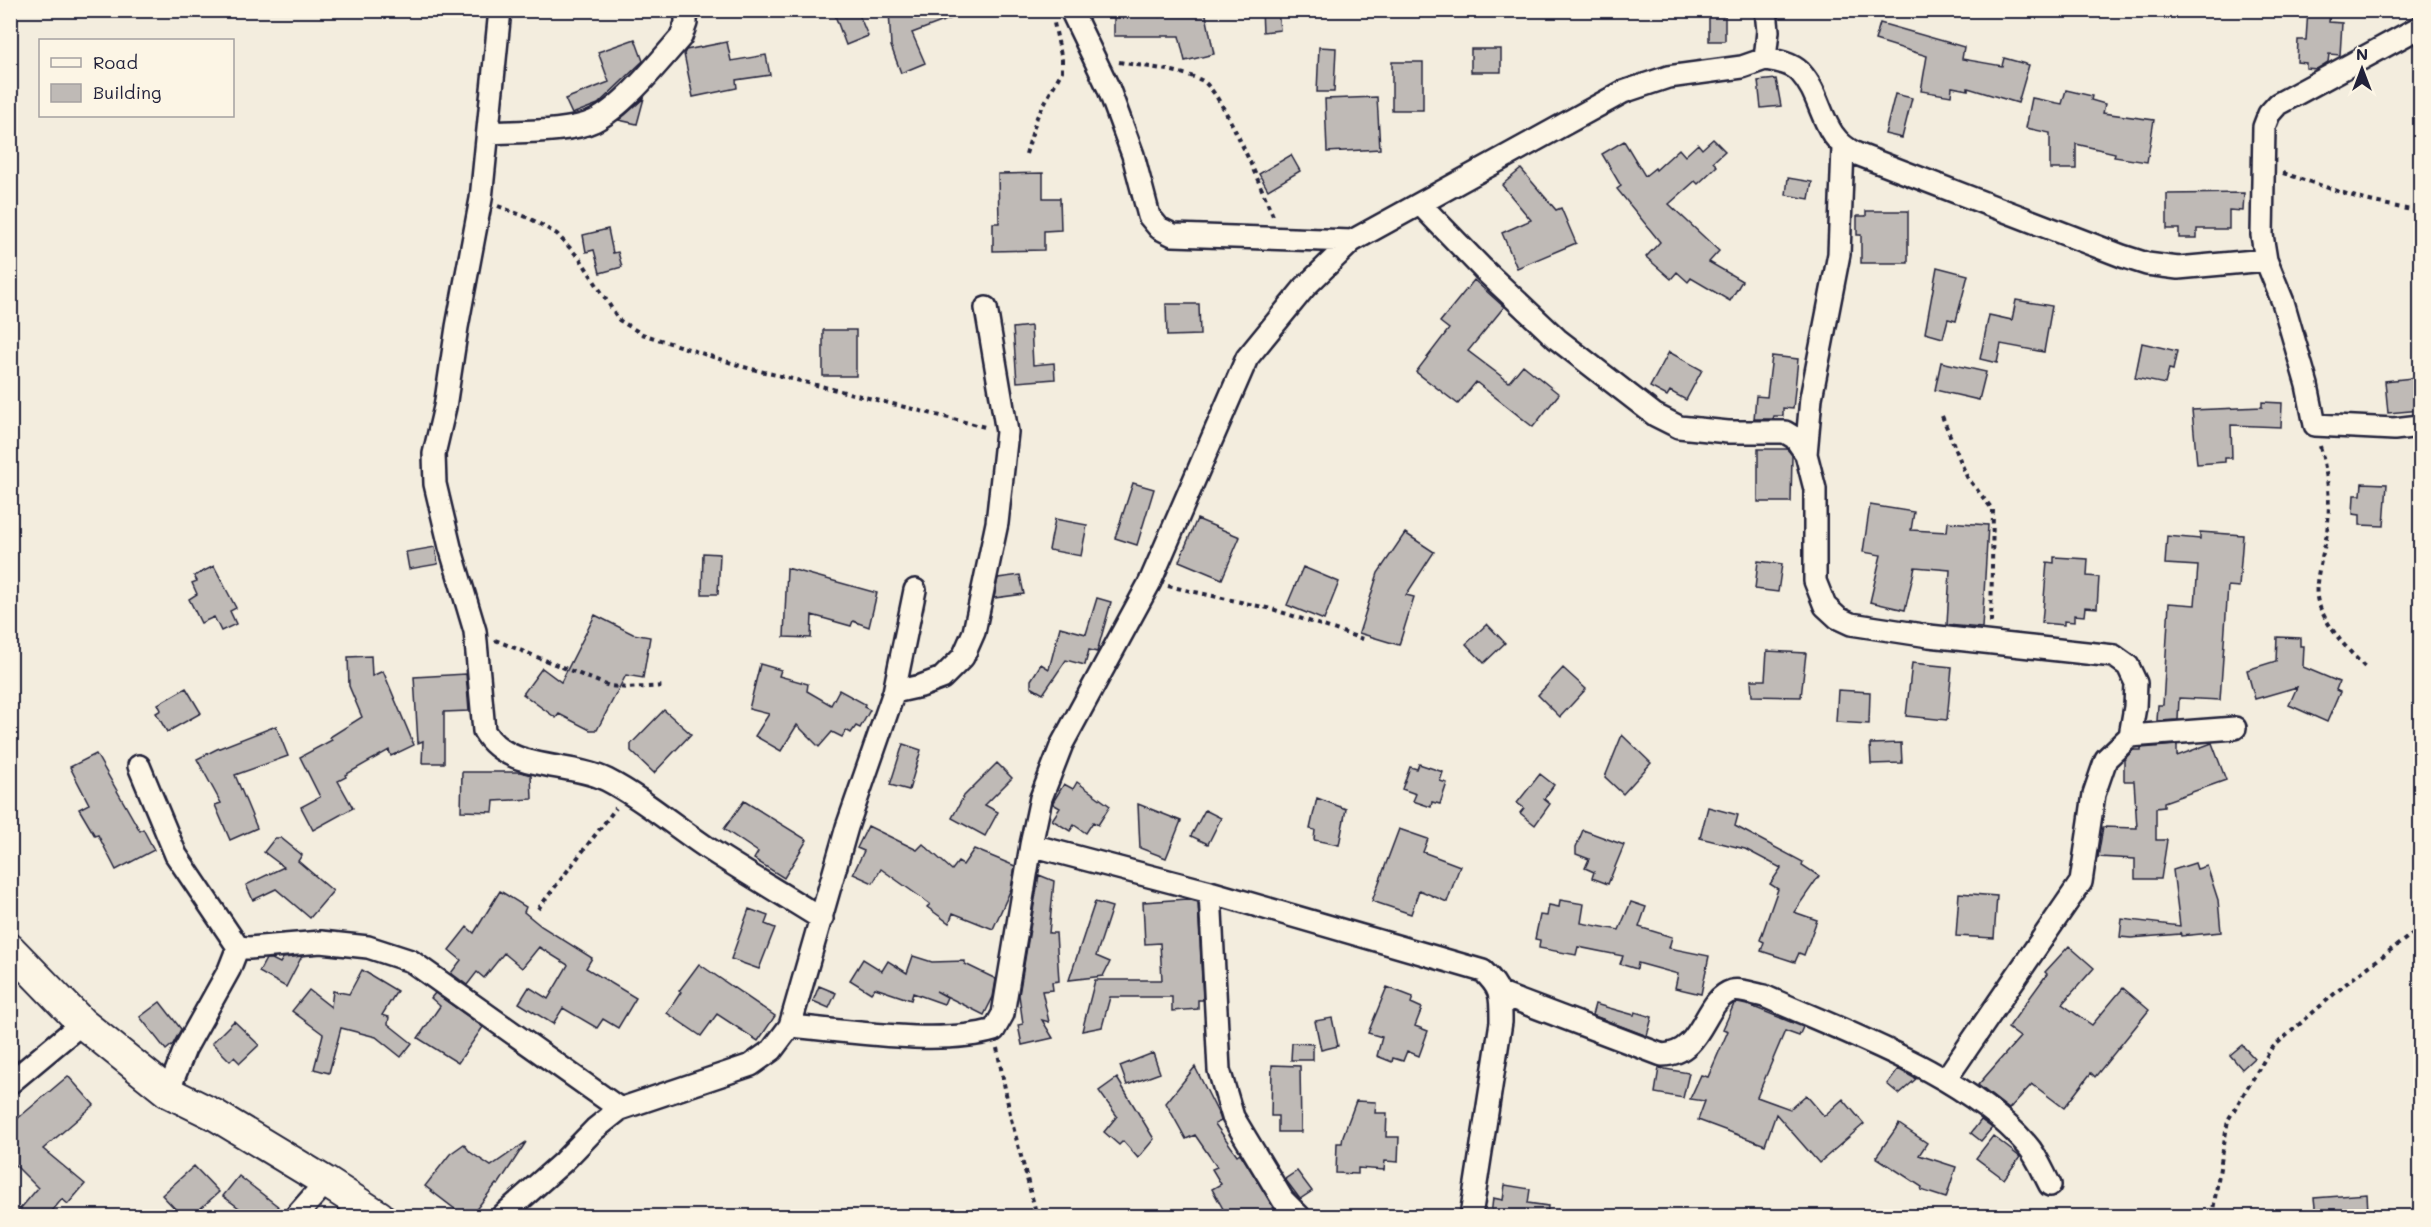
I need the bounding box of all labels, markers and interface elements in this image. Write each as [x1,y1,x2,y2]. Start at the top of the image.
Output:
legend [39,39,234,117]
north arrow [2332,39,2392,99]
text: N [2356,43,2368,64]
text: Road [93,50,138,74]
text: Building [93,80,161,104]

